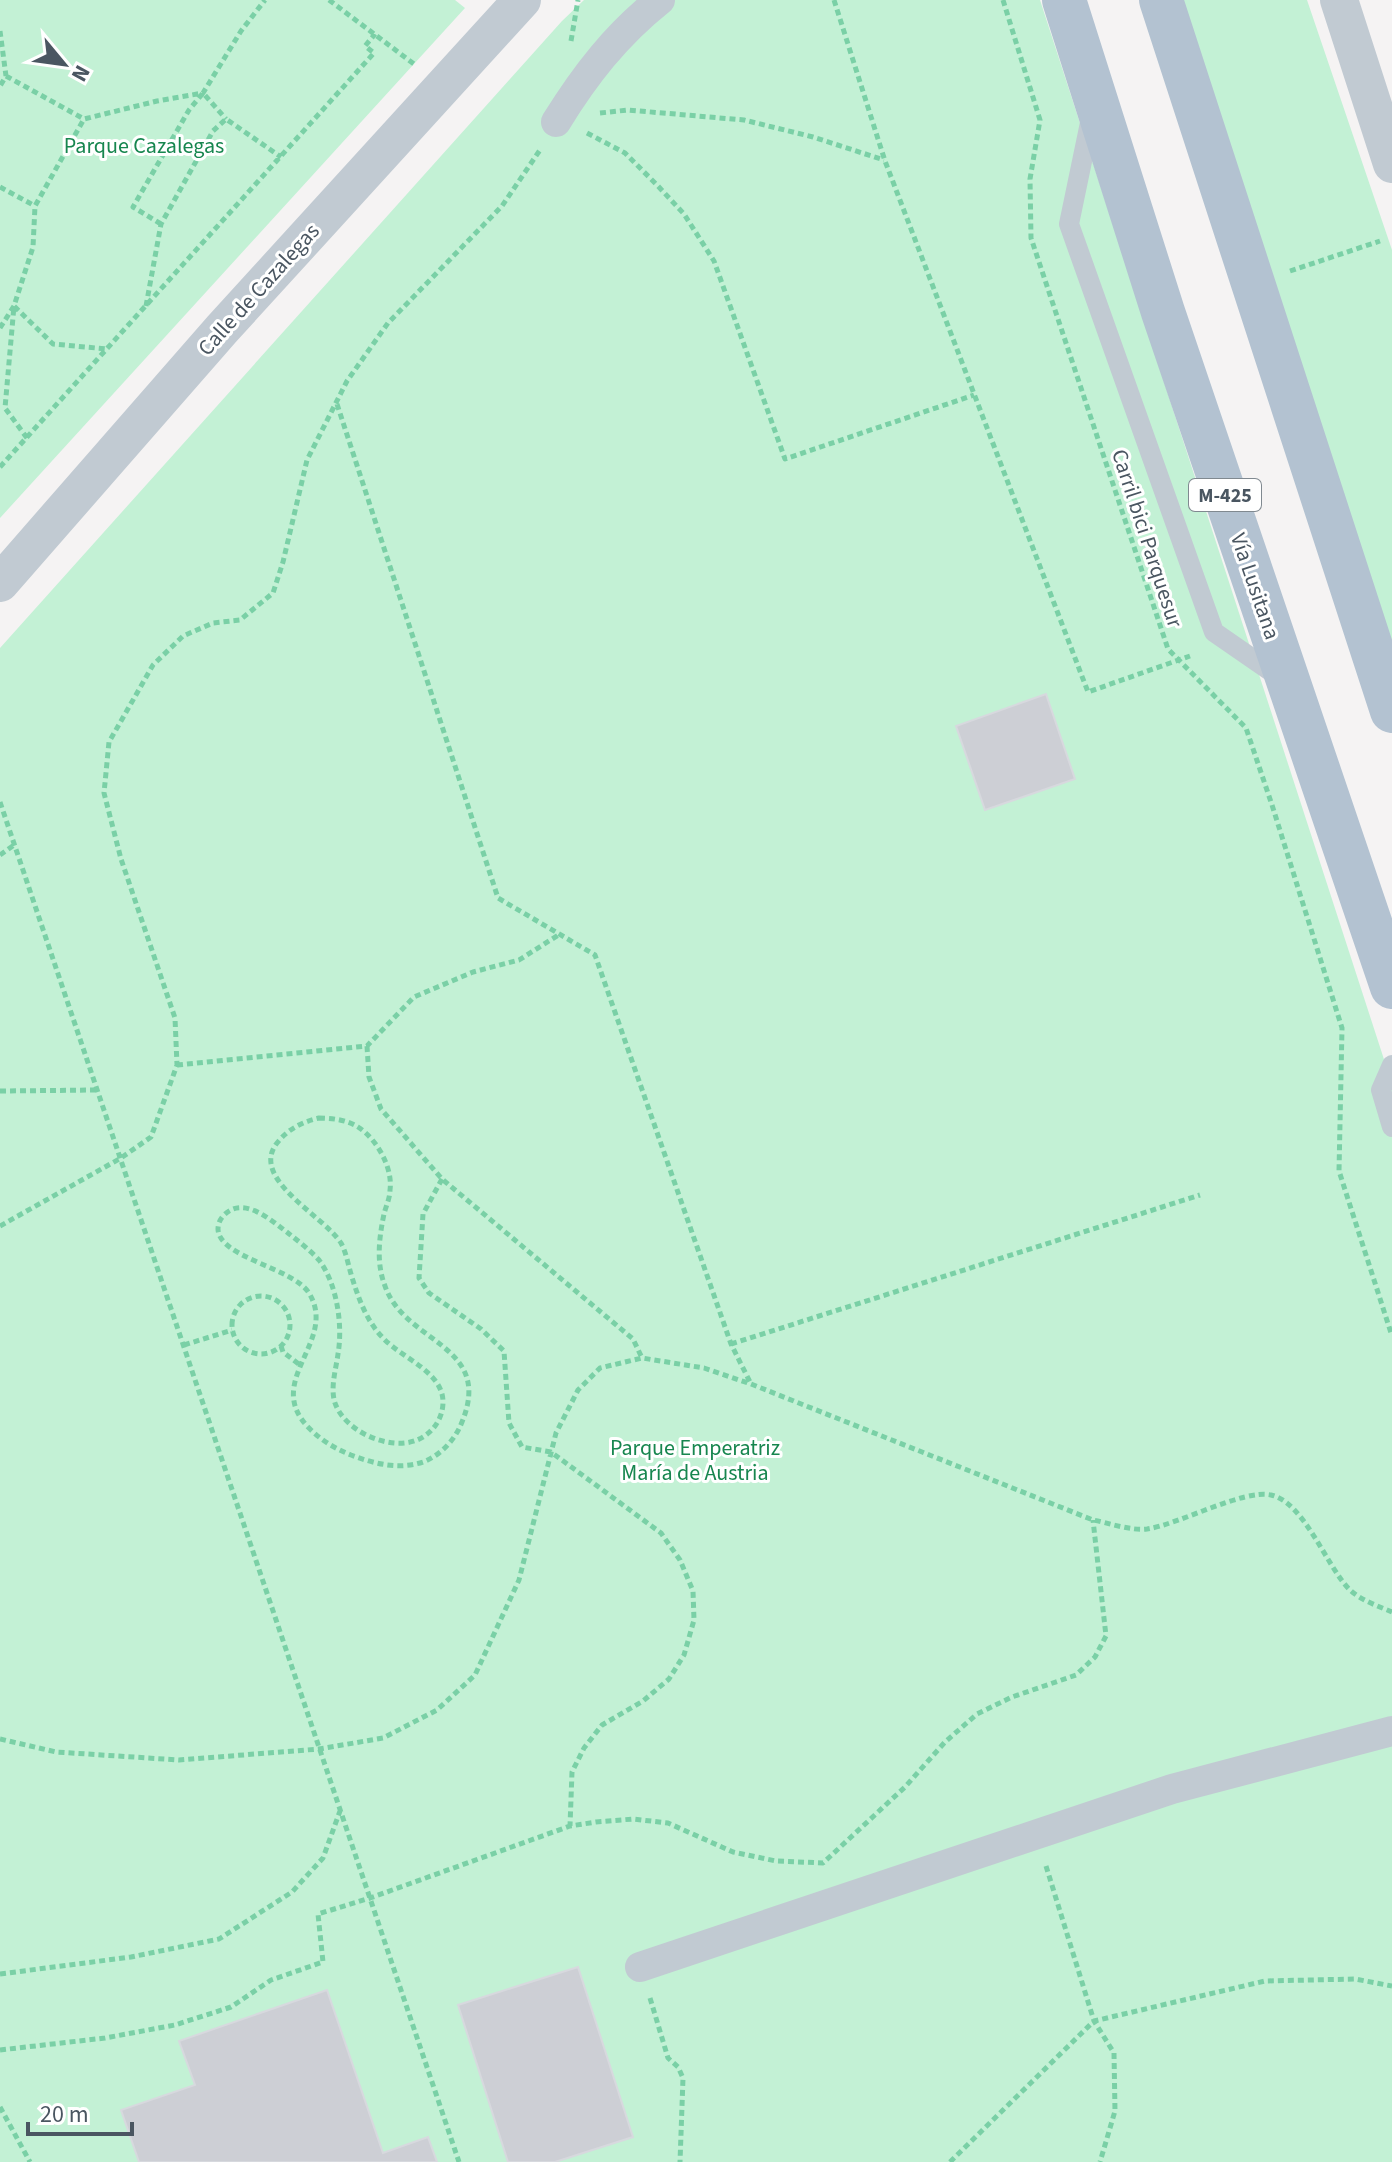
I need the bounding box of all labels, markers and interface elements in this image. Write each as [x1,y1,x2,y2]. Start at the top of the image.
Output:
north arrow [24,24,104,104]
text: N [63,59,98,87]
park label: Parque Cazalegas [64,130,224,162]
street label: Calle de Cazalegas [190,216,327,363]
street label: Carril bici Parquesur [1103,445,1191,632]
road number: M-425 [1189,479,1261,511]
street label: Vía Lusitana [1222,529,1288,644]
park label: Parque Emperatriz María de Austria [610,1432,780,1489]
scale bar [28,2086,132,2136]
text: 20 m [40,2097,89,2132]

